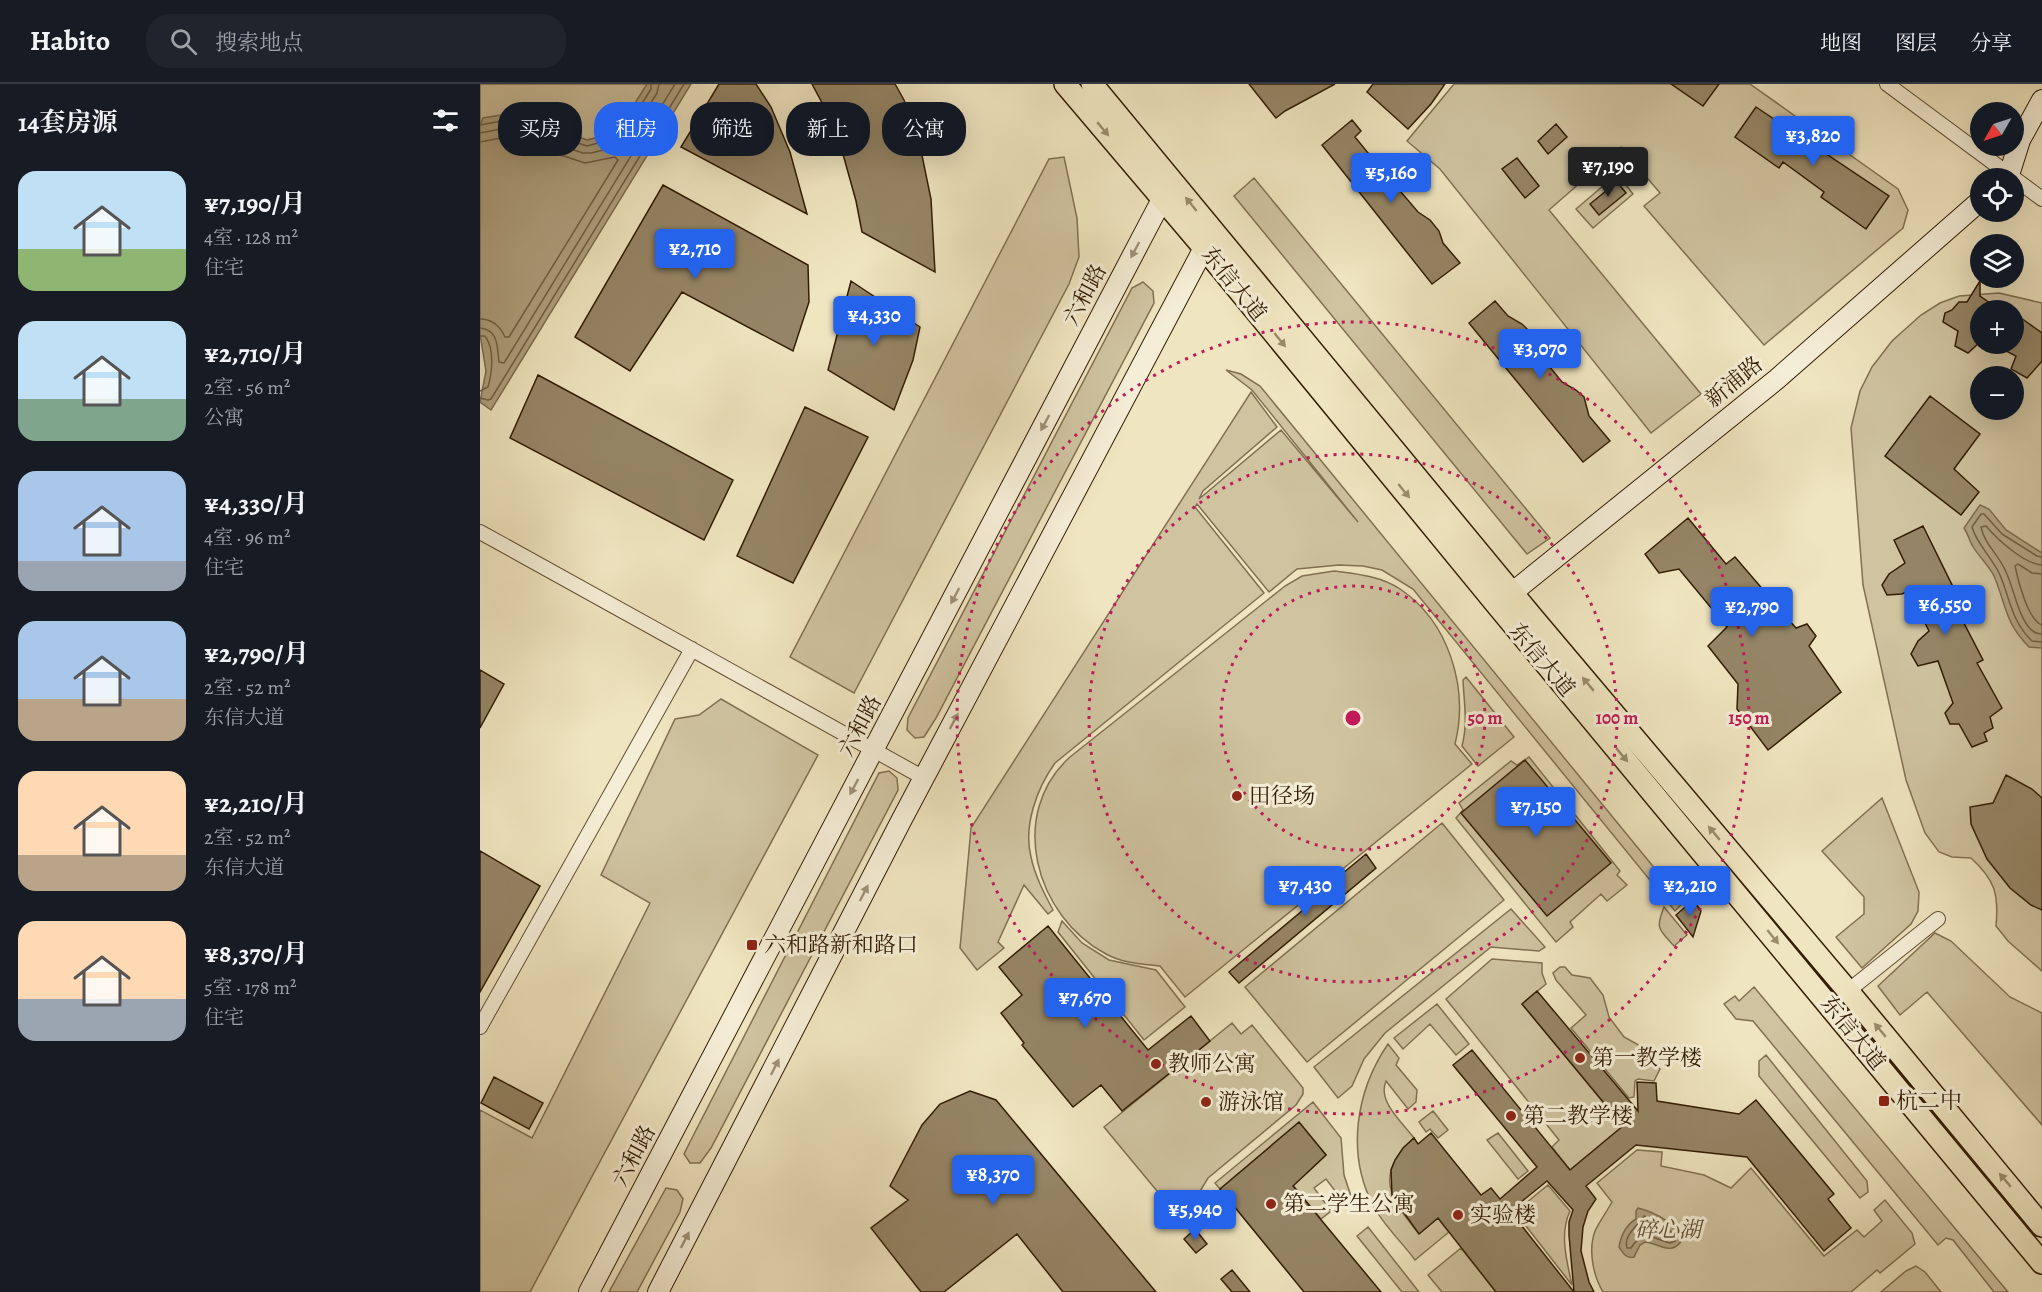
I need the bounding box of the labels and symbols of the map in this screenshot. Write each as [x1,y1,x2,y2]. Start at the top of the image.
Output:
north arrow [1970,102,2024,156]
pin: ¥3,820 [1764,116,1862,167]
one-way arrow [1096,121,1109,136]
pin: ¥7,190 [1559,147,1657,198]
pin: ¥5,160 [1342,153,1440,204]
one-way arrow [1185,197,1198,212]
pin: ¥2,710 [646,229,744,280]
street label: 东信大道 [1195,240,1273,328]
one-way arrow [1130,242,1140,259]
street label: 六和路 [1056,259,1114,331]
pin: ¥4,330 [825,296,923,347]
pin: ¥3,070 [1491,329,1589,380]
one-way arrow [1274,332,1287,348]
street label: 新浦路 [1699,350,1769,414]
one-way arrow [1040,415,1050,432]
one-way arrow [1397,483,1410,499]
pin: ¥6,550 [1896,585,1994,636]
one-way arrow [950,587,960,605]
pin: ¥2,790 [1703,587,1801,638]
street label: 东信大道 [1502,617,1582,703]
one-way arrow [1582,676,1595,692]
street label: 六和路 [831,690,889,762]
text: 50 m [1468,706,1502,730]
text: 100 m [1596,706,1638,730]
text: 150 m [1728,706,1770,730]
centre of rings [1343,708,1363,728]
one-way arrow [949,712,959,729]
one-way arrow [1615,747,1628,763]
one-way arrow [849,779,859,796]
place label: 田径场 [1249,781,1315,811]
pin: ¥7,150 [1487,787,1585,838]
marker: 田径场 [1230,789,1244,803]
one-way arrow [1708,825,1721,841]
pin: ¥7,430 [1256,866,1354,917]
pin: ¥2,210 [1641,866,1739,917]
one-way arrow [859,885,869,902]
one-way arrow [1767,929,1780,945]
place label: 六和路新和路口 [764,930,918,960]
marker: 六和路新和路口 [745,938,759,952]
pin: ¥7,670 [1036,978,1134,1029]
street label: 东信大道 [1814,989,1892,1077]
one-way arrow [1874,1022,1887,1038]
place label: 第一教学楼 [1592,1043,1702,1073]
place label: 教师公寓 [1168,1049,1256,1079]
marker: 第一教学楼 [1573,1051,1587,1065]
marker: 教师公寓 [1149,1057,1163,1071]
one-way arrow [770,1058,780,1075]
place label: 杭二中 [1896,1086,1962,1116]
place label: 游泳馆 [1218,1087,1284,1117]
marker: 杭二中 [1877,1094,1891,1108]
marker: 游泳馆 [1199,1095,1213,1109]
place label: 第二教学楼 [1523,1101,1633,1131]
marker: 第二教学楼 [1504,1109,1518,1123]
street label: 六和路 [605,1120,663,1192]
pin: ¥8,370 [944,1155,1042,1206]
one-way arrow [1999,1173,2011,1188]
place label: 第二学生公寓 [1283,1189,1415,1219]
pin: ¥5,940 [1146,1190,1244,1241]
marker: 第二学生公寓 [1264,1197,1278,1211]
place label: 实验楼 [1470,1200,1536,1230]
marker: 实验楼 [1451,1208,1465,1222]
park label: 碎心湖 [1635,1215,1705,1245]
one-way arrow [680,1231,690,1248]

